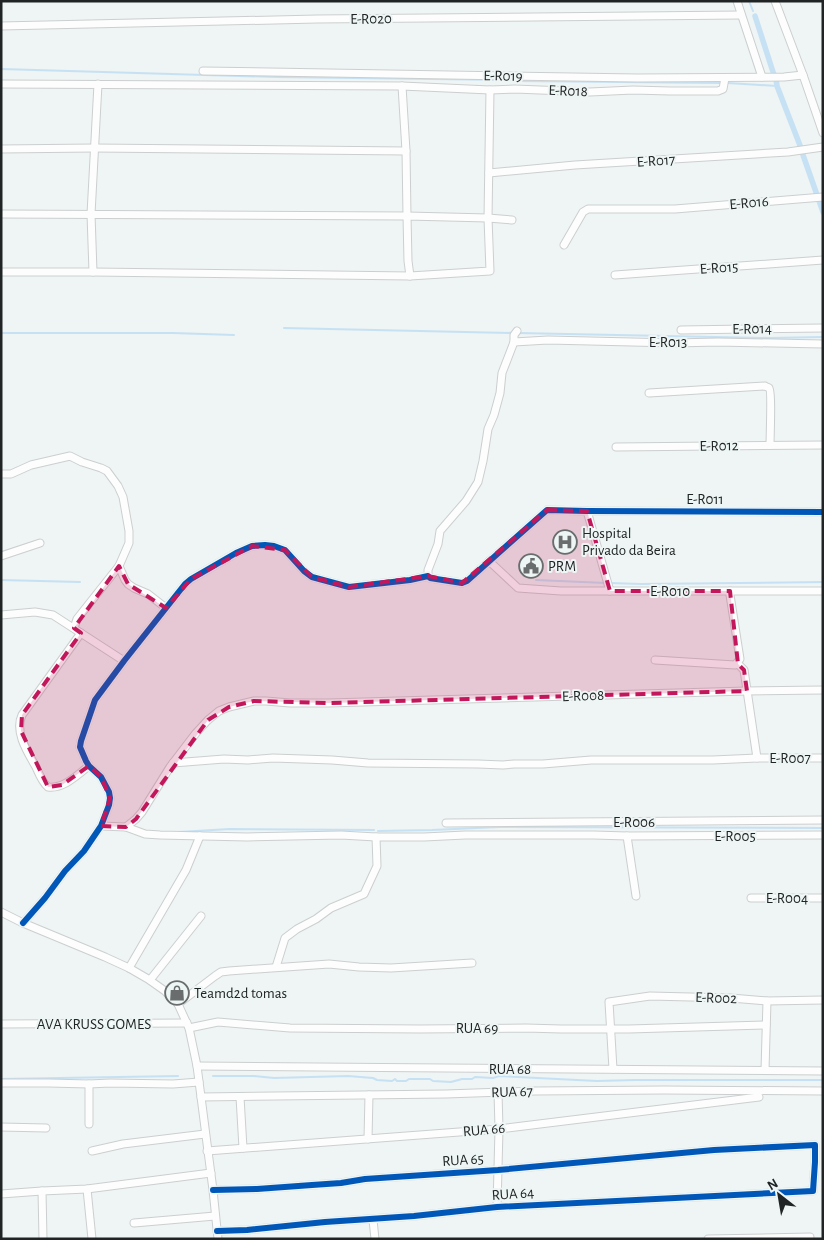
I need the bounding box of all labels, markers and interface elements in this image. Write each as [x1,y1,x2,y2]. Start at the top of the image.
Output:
street label: E-R020 [350,11,392,27]
street label: E-R019 [483,68,523,84]
street label: E-R018 [548,83,588,99]
street label: E-R017 [636,152,676,170]
street label: E-R016 [729,194,769,212]
street label: E-R015 [699,259,739,277]
street label: E-R014 [732,321,772,337]
street label: E-R013 [649,335,687,350]
street label: E-R012 [699,438,739,454]
street label: E-R011 [686,492,724,507]
place label: Hospital Privado da Beira [582,526,676,558]
hospital icon: Hospital Privado da Beira [552,529,578,555]
public building icon: PRM [518,553,544,579]
place label: PRM [548,559,576,574]
street label: E-R010 [650,584,690,599]
street label: E-R008 [562,688,604,704]
street label: E-R007 [769,751,811,766]
street label: E-R006 [613,815,655,830]
street label: E-R005 [714,829,756,844]
street label: E-R004 [766,891,808,906]
shop icon: Teamd2d tomas [164,980,190,1006]
place label: Teamd2d tomas [194,986,287,1001]
street label: E-R002 [695,990,737,1006]
street label: AVA KRUSS GOMES [37,1017,151,1032]
street label: RUA 69 [456,1021,498,1036]
street label: RUA 68 [489,1062,531,1077]
street label: RUA 67 [491,1084,533,1100]
street label: RUA 66 [462,1121,506,1139]
street label: RUA 65 [442,1151,484,1169]
north arrow [754,1170,804,1220]
text: N [765,1176,781,1193]
street label: RUA 64 [491,1185,535,1203]

